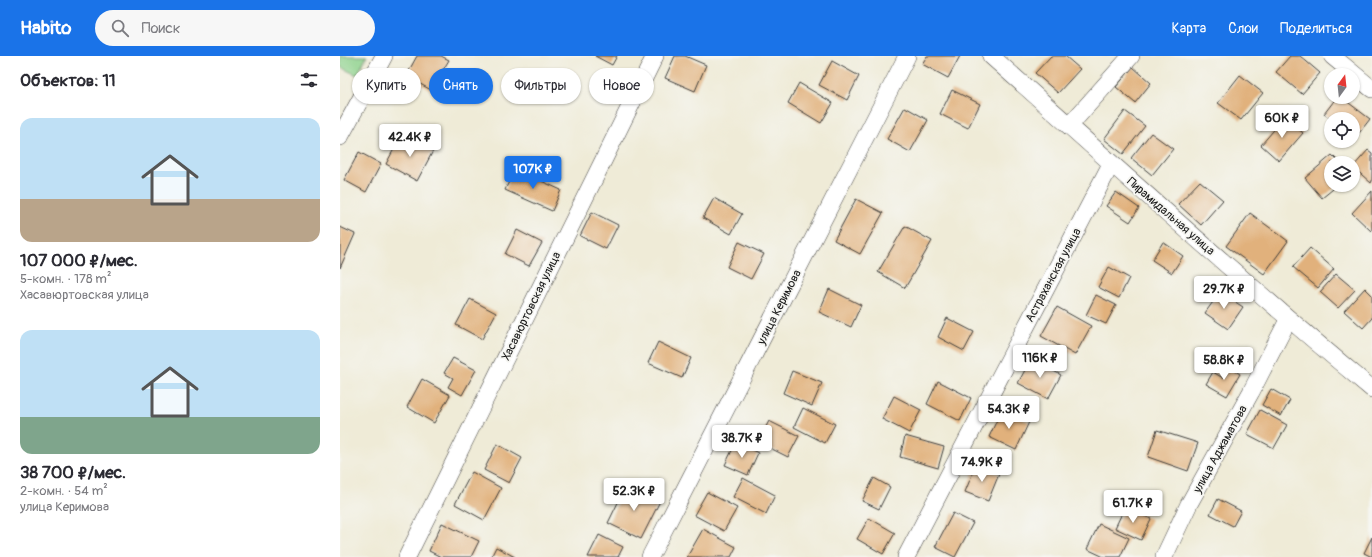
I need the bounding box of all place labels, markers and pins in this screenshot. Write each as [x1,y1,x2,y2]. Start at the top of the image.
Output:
pin: 60K ₽ [1254,105,1310,139]
pin: 42.4K ₽ [373,124,447,158]
pin: 107K ₽ [500,156,566,190]
pin: 29.7K ₽ [1187,276,1261,310]
pin: 116K ₽ [1007,345,1073,379]
pin: 58.8K ₽ [1187,347,1261,381]
pin: 54.3K ₽ [972,396,1046,430]
pin: 38.7K ₽ [705,425,779,459]
pin: 74.9K ₽ [945,449,1019,483]
pin: 52.3K ₽ [597,478,671,512]
pin: 61.7K ₽ [1096,490,1170,524]

